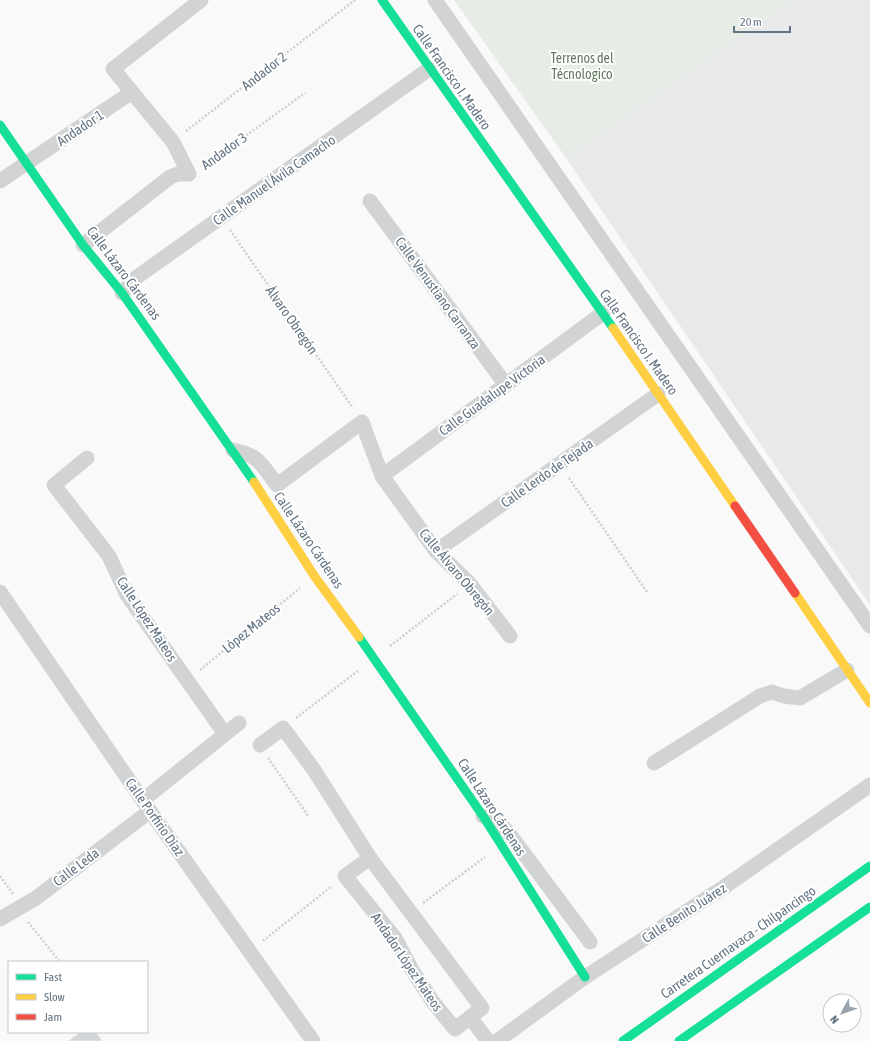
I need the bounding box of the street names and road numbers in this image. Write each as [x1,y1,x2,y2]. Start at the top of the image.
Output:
street label: Calle Francisco I. Madero [409,21,495,133]
street label: Andador 2 [238,48,290,94]
street label: Andador 1 [54,107,106,149]
street label: Andador 3 [198,129,250,173]
street label: Calle Manuel Ávila Camacho [210,132,338,228]
street label: Calle Lázaro Cárdenas [84,223,164,323]
street label: Calle Venustiano Carranza [392,234,484,352]
street label: Álvaro Obregón [263,283,321,357]
street label: Calle Francisco I. Madero [596,286,682,398]
street label: Calle Guadalupe Victoria [436,351,548,439]
street label: Calle Lerdo de Tejada [498,435,596,511]
street label: Calle Lázaro Cárdenas [271,489,347,591]
street label: Calle Álvaro Obregón [416,526,498,618]
street label: Calle López Mateos [114,574,180,664]
street label: López Mateos [219,600,283,656]
street label: Calle Lázaro Cárdenas [455,755,529,859]
street label: Calle Porfirio Díaz [122,775,188,859]
street label: Calle Leda [50,845,102,889]
street label: Calle Benito Juárez [639,880,729,946]
street label: Carretera Cuernavaca - Chilpancingo [657,882,819,1002]
street label: Andador López Mateos [368,910,446,1014]

